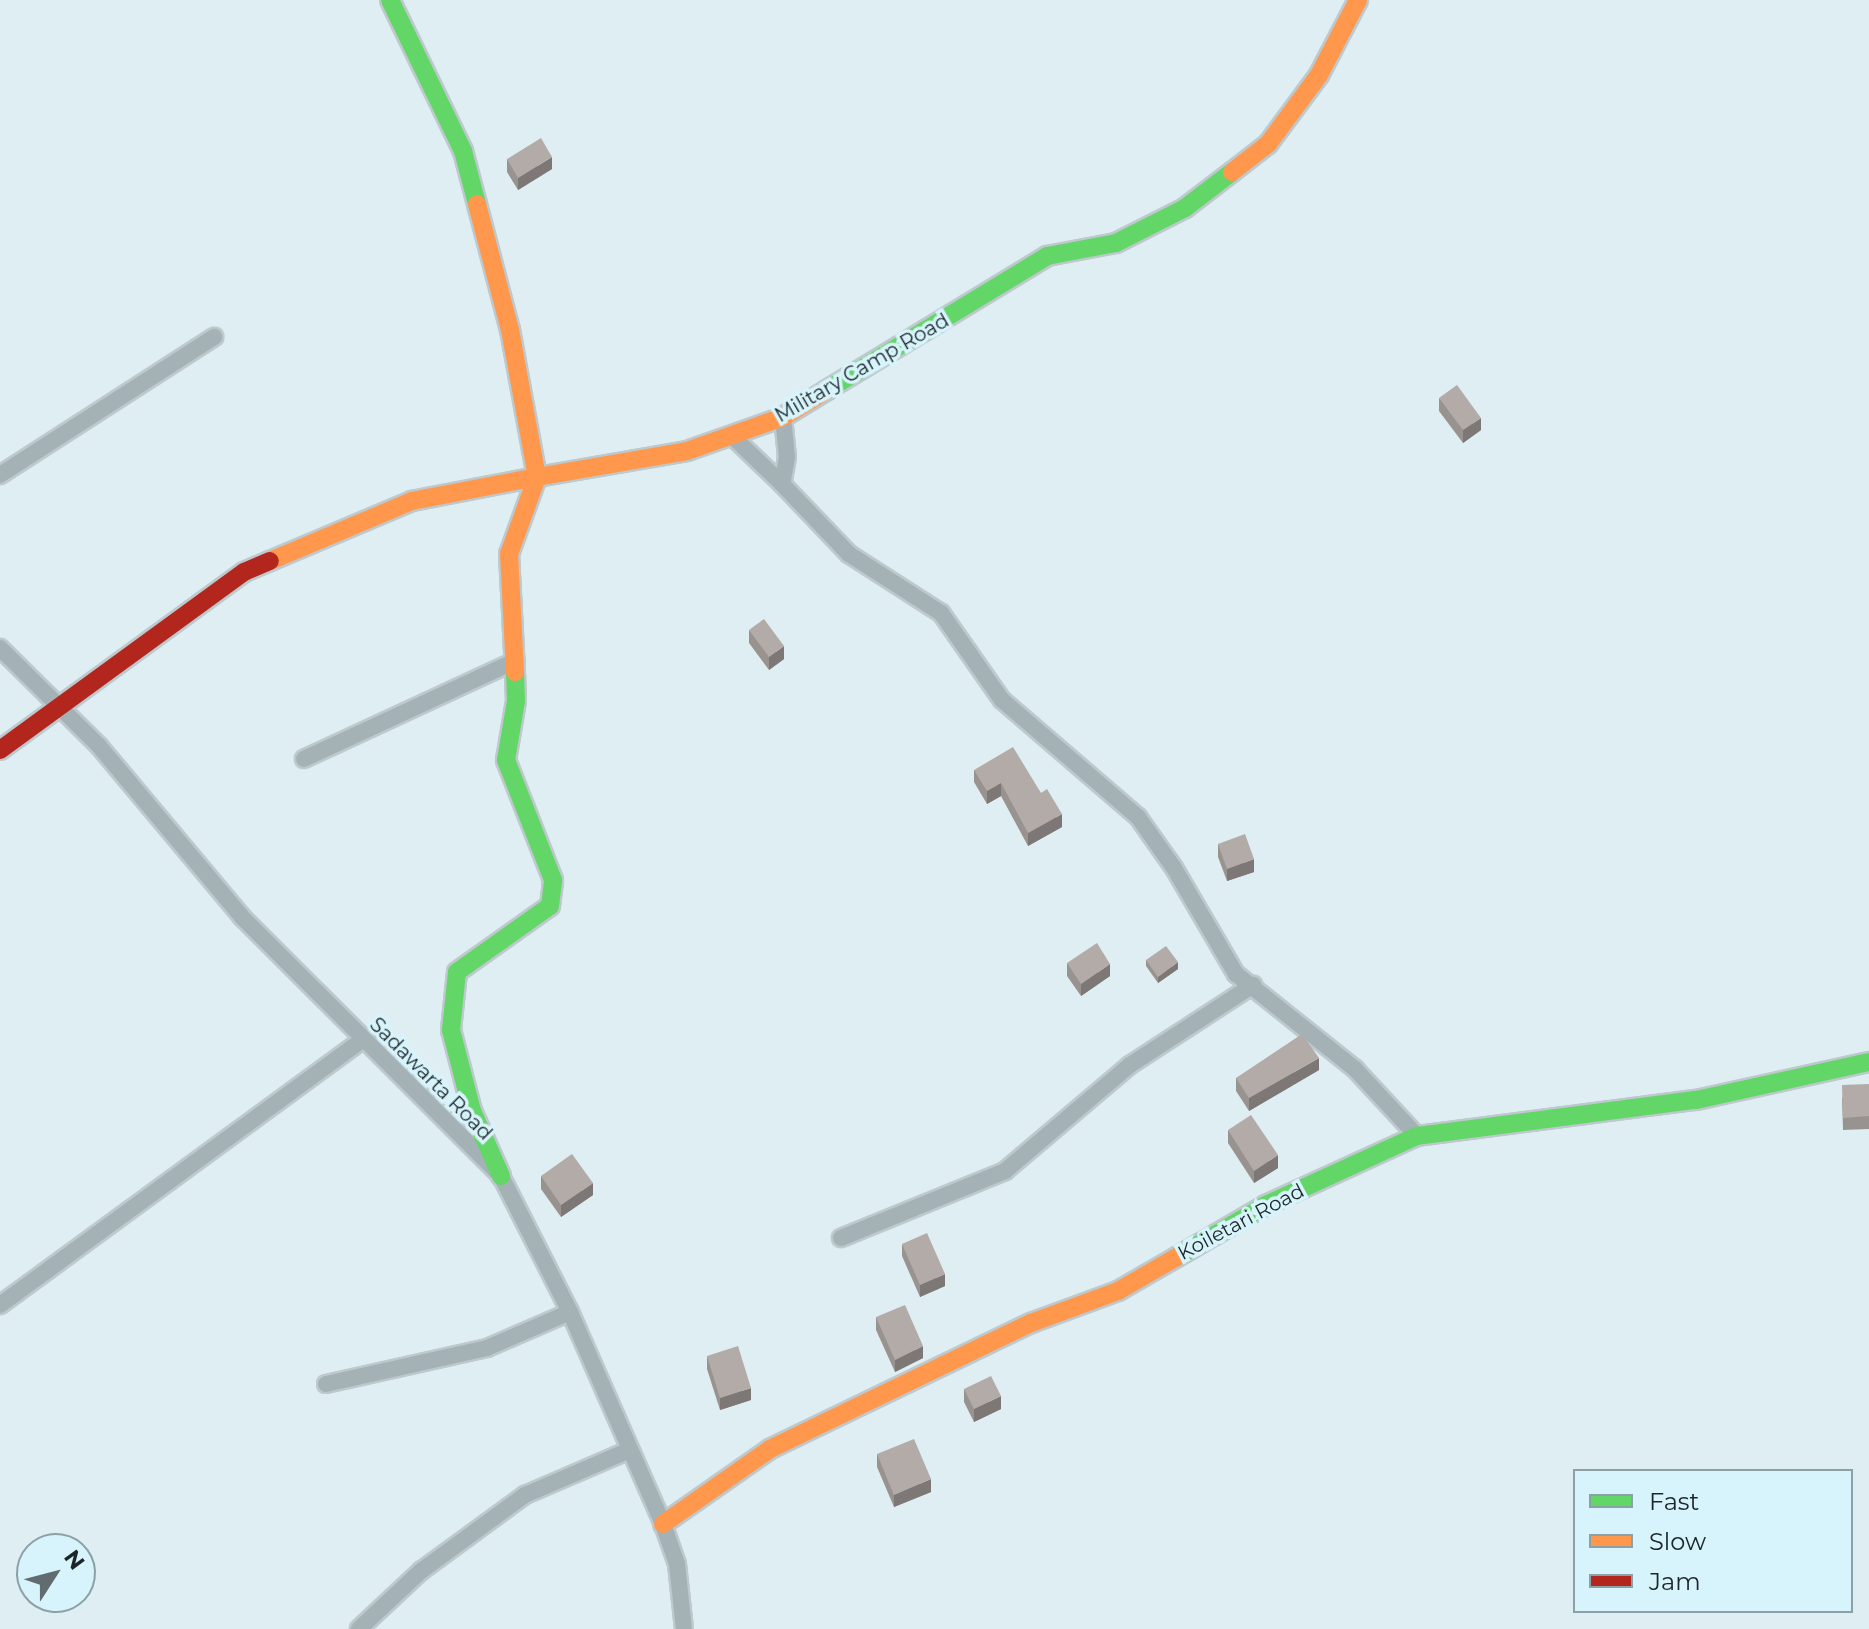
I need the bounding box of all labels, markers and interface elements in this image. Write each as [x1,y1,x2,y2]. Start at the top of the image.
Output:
street label: Military Camp Road [771,308,953,428]
street label: Sadawarta Road [365,1013,497,1145]
street label: Koiletari Road [1174,1179,1308,1265]
legend [1573,1469,1853,1613]
text: Fast [1649,1487,1699,1516]
text: Slow [1649,1527,1706,1556]
north arrow [16,1533,96,1613]
text: N [58,1545,90,1575]
text: Jam [1649,1567,1701,1596]

